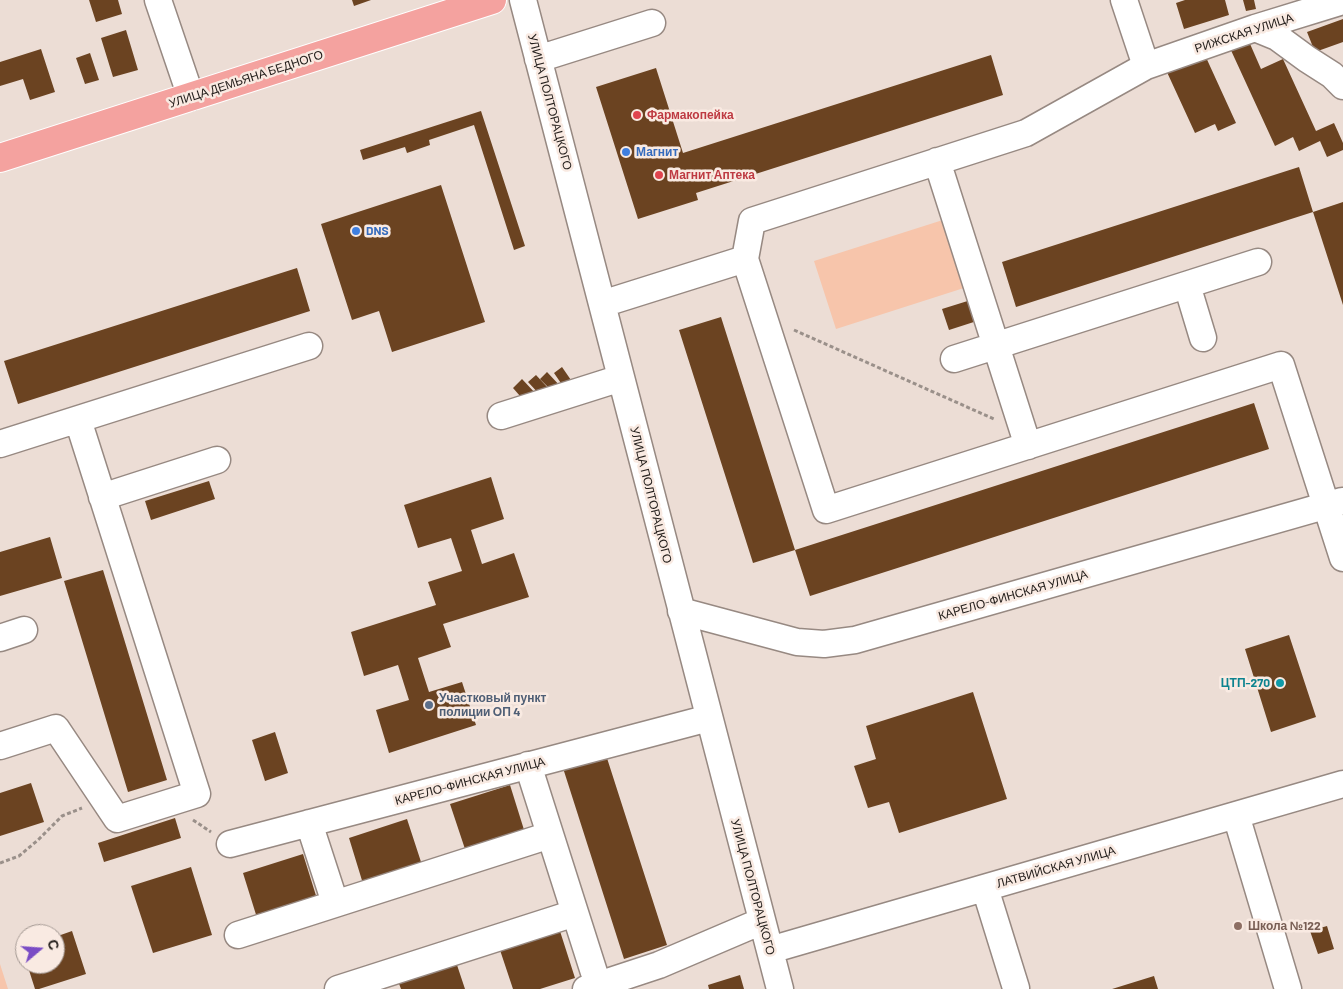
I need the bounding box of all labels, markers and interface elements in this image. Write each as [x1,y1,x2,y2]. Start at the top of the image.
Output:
street label: РИЖСКАЯ УЛИЦА [1193,10,1295,56]
street label: УЛИЦА ПОЛТОРАЦКОГО [525,32,575,172]
street label: УЛИЦА ДЕМЬЯНА БЕДНОГО [167,47,325,111]
place label: Фармакопейка [647,108,734,122]
marker: Фармакопейка [631,109,643,121]
place label: Магнит [636,145,678,159]
marker: Магнит [620,146,632,158]
place label: Магнит Аптека [669,168,755,182]
marker: Магнит Аптека [653,169,665,181]
place label: DNS [366,224,389,238]
marker: DNS [350,225,362,237]
street label: УЛИЦА ПОЛТОРАЦКОГО [627,425,675,565]
street label: КАРЕЛО-ФИНСКАЯ УЛИЦА [937,567,1089,623]
place label: ЦТП-270 [1221,676,1270,690]
marker: ЦТП-270 [1274,677,1286,689]
place label: Участковый пункт полиции ОП 4 [439,691,546,719]
marker: Участковый пункт полиции ОП 4 [423,699,435,711]
street label: КАРЕЛО-ФИНСКАЯ УЛИЦА [393,754,547,808]
street label: УЛИЦА ПОЛТОРАЦКОГО [728,817,778,957]
street label: ЛАТВИЙСКАЯ УЛИЦА [995,843,1117,891]
place label: Школа №122 [1248,919,1321,933]
marker: Школа №122 [1232,920,1244,932]
north arrow [15,924,65,974]
text: С [44,937,63,952]

